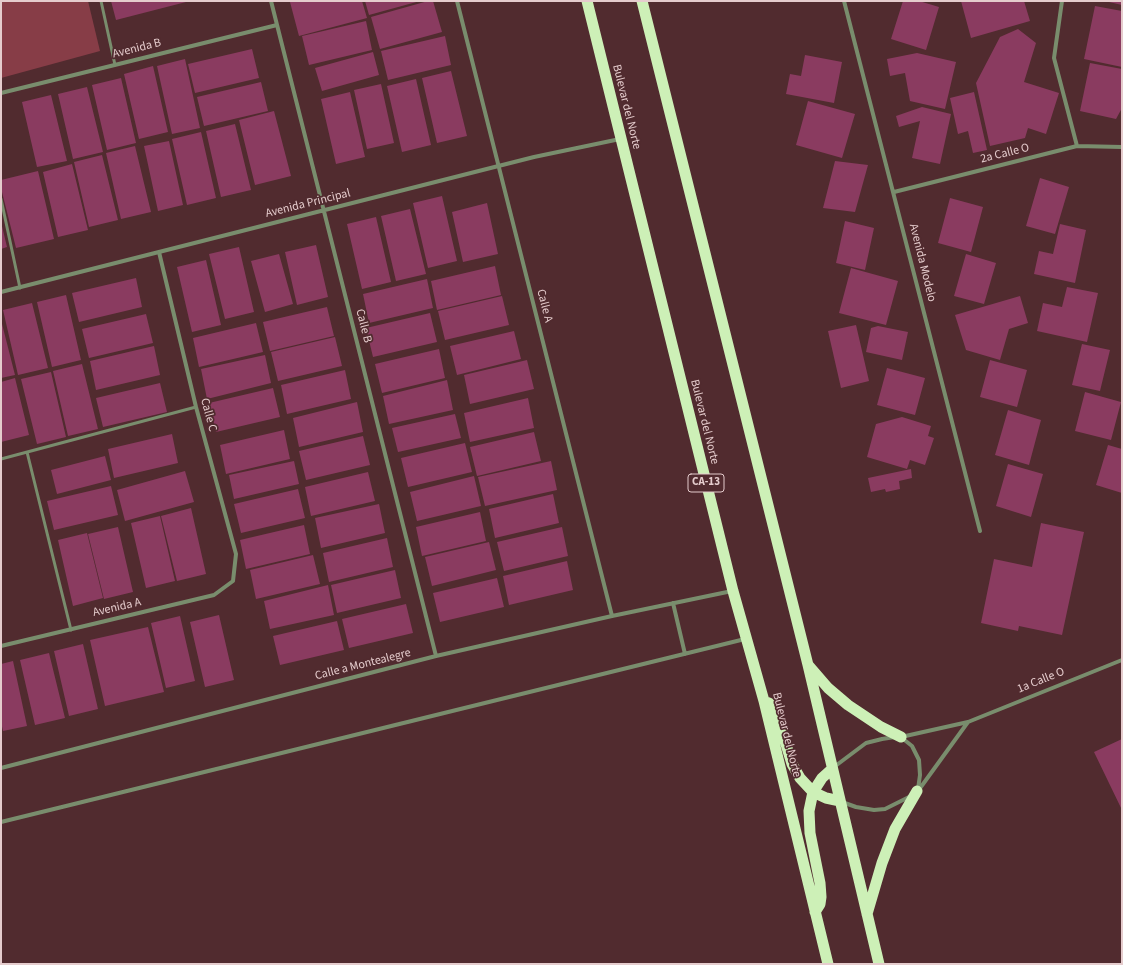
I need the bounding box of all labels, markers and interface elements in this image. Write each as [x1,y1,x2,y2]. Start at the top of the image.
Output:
street label: Avenida B [111,36,163,62]
street label: Bulevar del Norte [608,63,644,151]
street label: 2a Calle O [979,141,1031,167]
street label: Avenida Principal [264,186,352,222]
street label: Avenida Modelo [905,222,939,304]
street label: Calle A [533,288,555,324]
street label: Calle B [352,308,374,344]
street label: Bulevar del Norte [686,378,722,466]
street label: Calle C [197,397,219,433]
road number: CA-13 [688,474,724,492]
street label: Avenida A [91,595,143,621]
street label: Calle a Montealegre [314,646,412,684]
street label: 1a Calle O [1015,665,1067,697]
street label: Bulevar del Norte [768,691,804,779]

